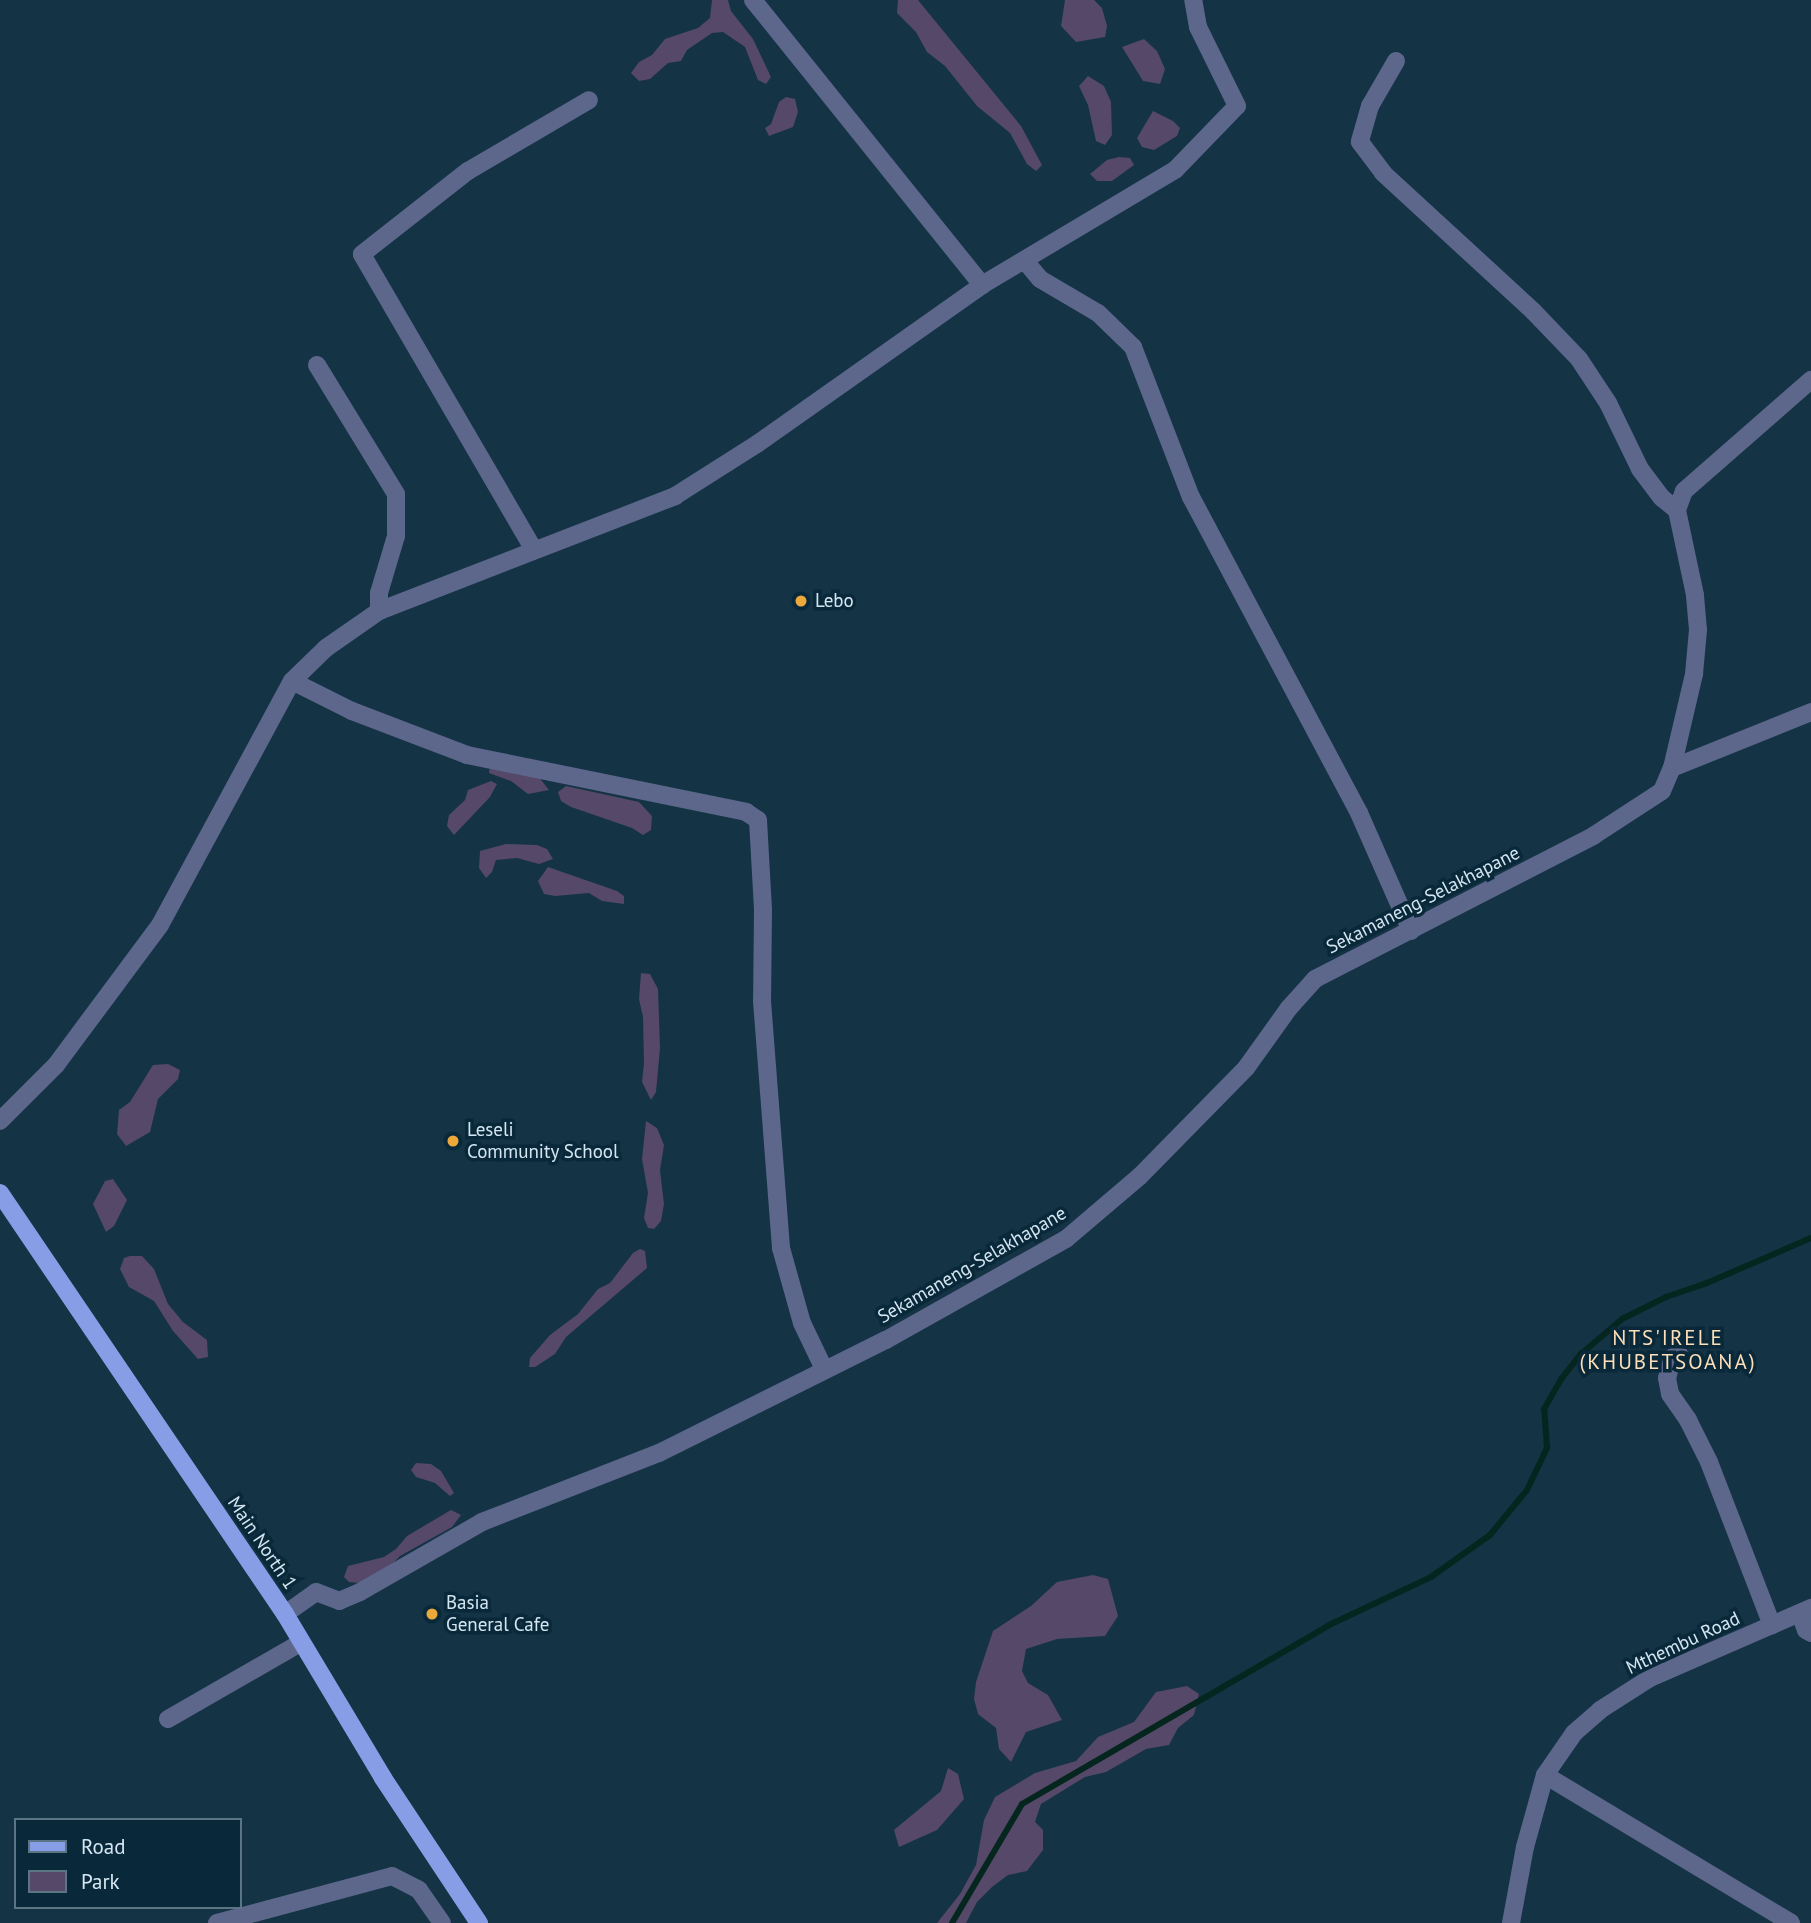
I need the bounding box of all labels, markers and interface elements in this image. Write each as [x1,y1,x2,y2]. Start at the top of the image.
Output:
place label: Lebo [815,590,854,612]
marker: Lebo [793,593,809,609]
street label: Sekamaneng-Selakhapane [1322,841,1524,959]
place label: Leseli Community School [467,1119,619,1163]
marker: Leseli Community School [445,1133,461,1149]
street label: Sekamaneng-Selakhapane [874,1202,1070,1328]
district label: NTS'IRELE (KHUBETSOANA) [1581,1325,1755,1375]
street label: Main North 1 [223,1492,301,1594]
place label: Basia General Cafe [446,1592,549,1636]
marker: Basia General Cafe [424,1606,440,1622]
street label: Mthembu Road [1623,1607,1743,1679]
legend [14,1818,242,1909]
text: Road [81,1833,125,1860]
text: Park [81,1868,120,1895]

